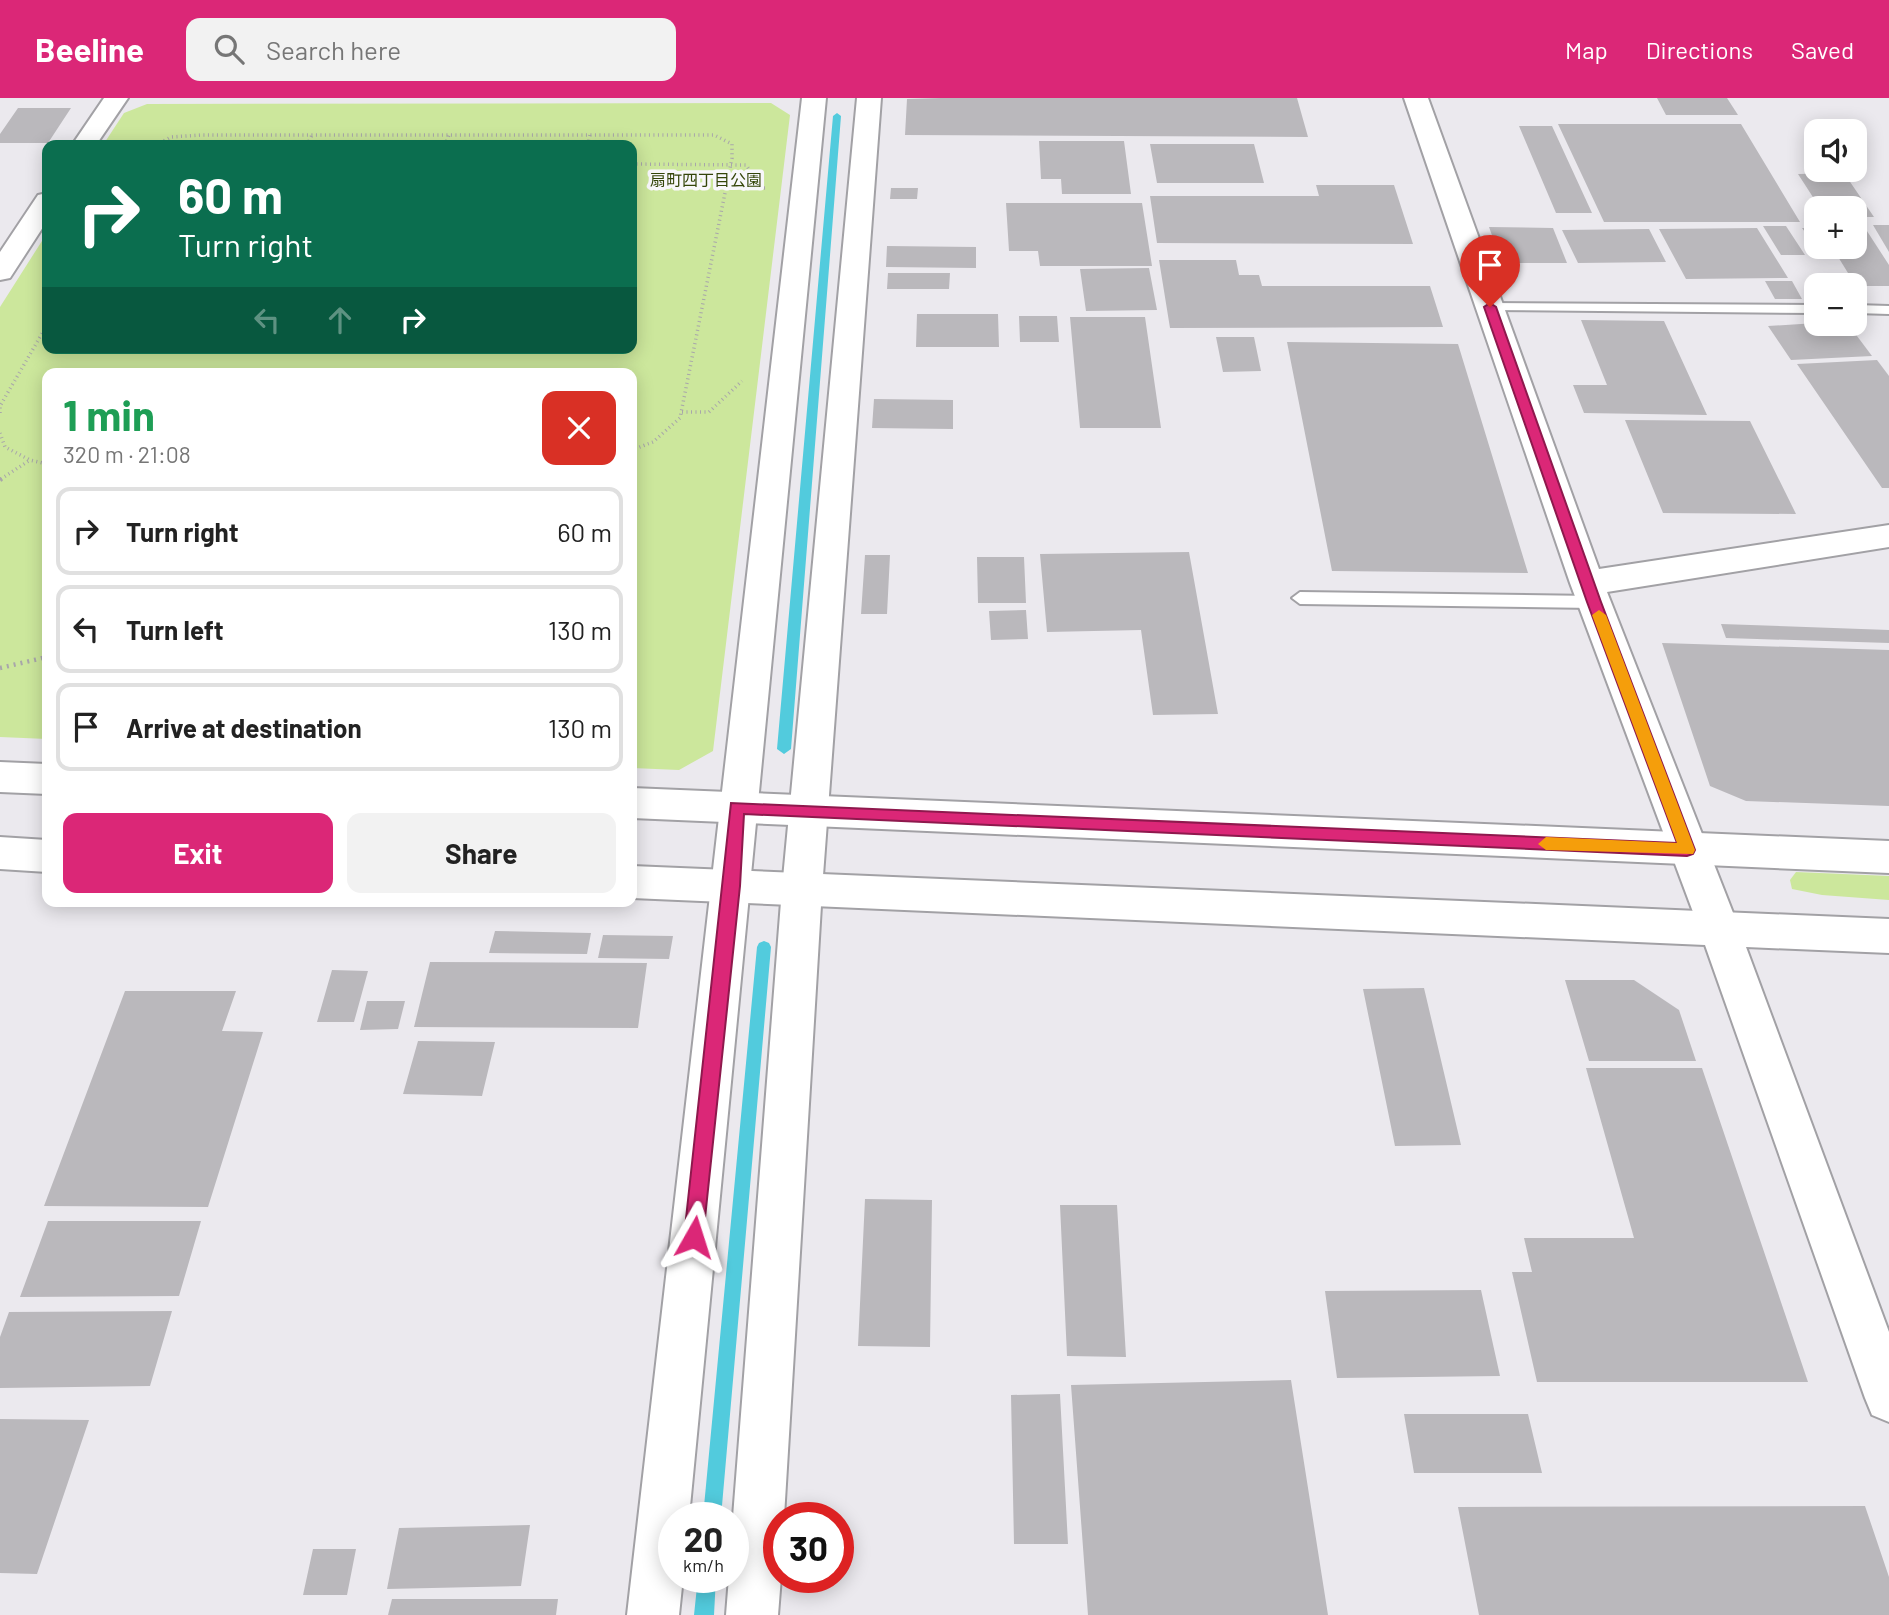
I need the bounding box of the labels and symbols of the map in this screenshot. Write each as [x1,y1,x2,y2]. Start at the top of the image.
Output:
park label: 扇町四丁目公園 [650,170,762,189]
pin [1460,235,1520,307]
position arrow [657,1200,731,1274]
speed limit sign: 30 [763,1502,854,1593]

